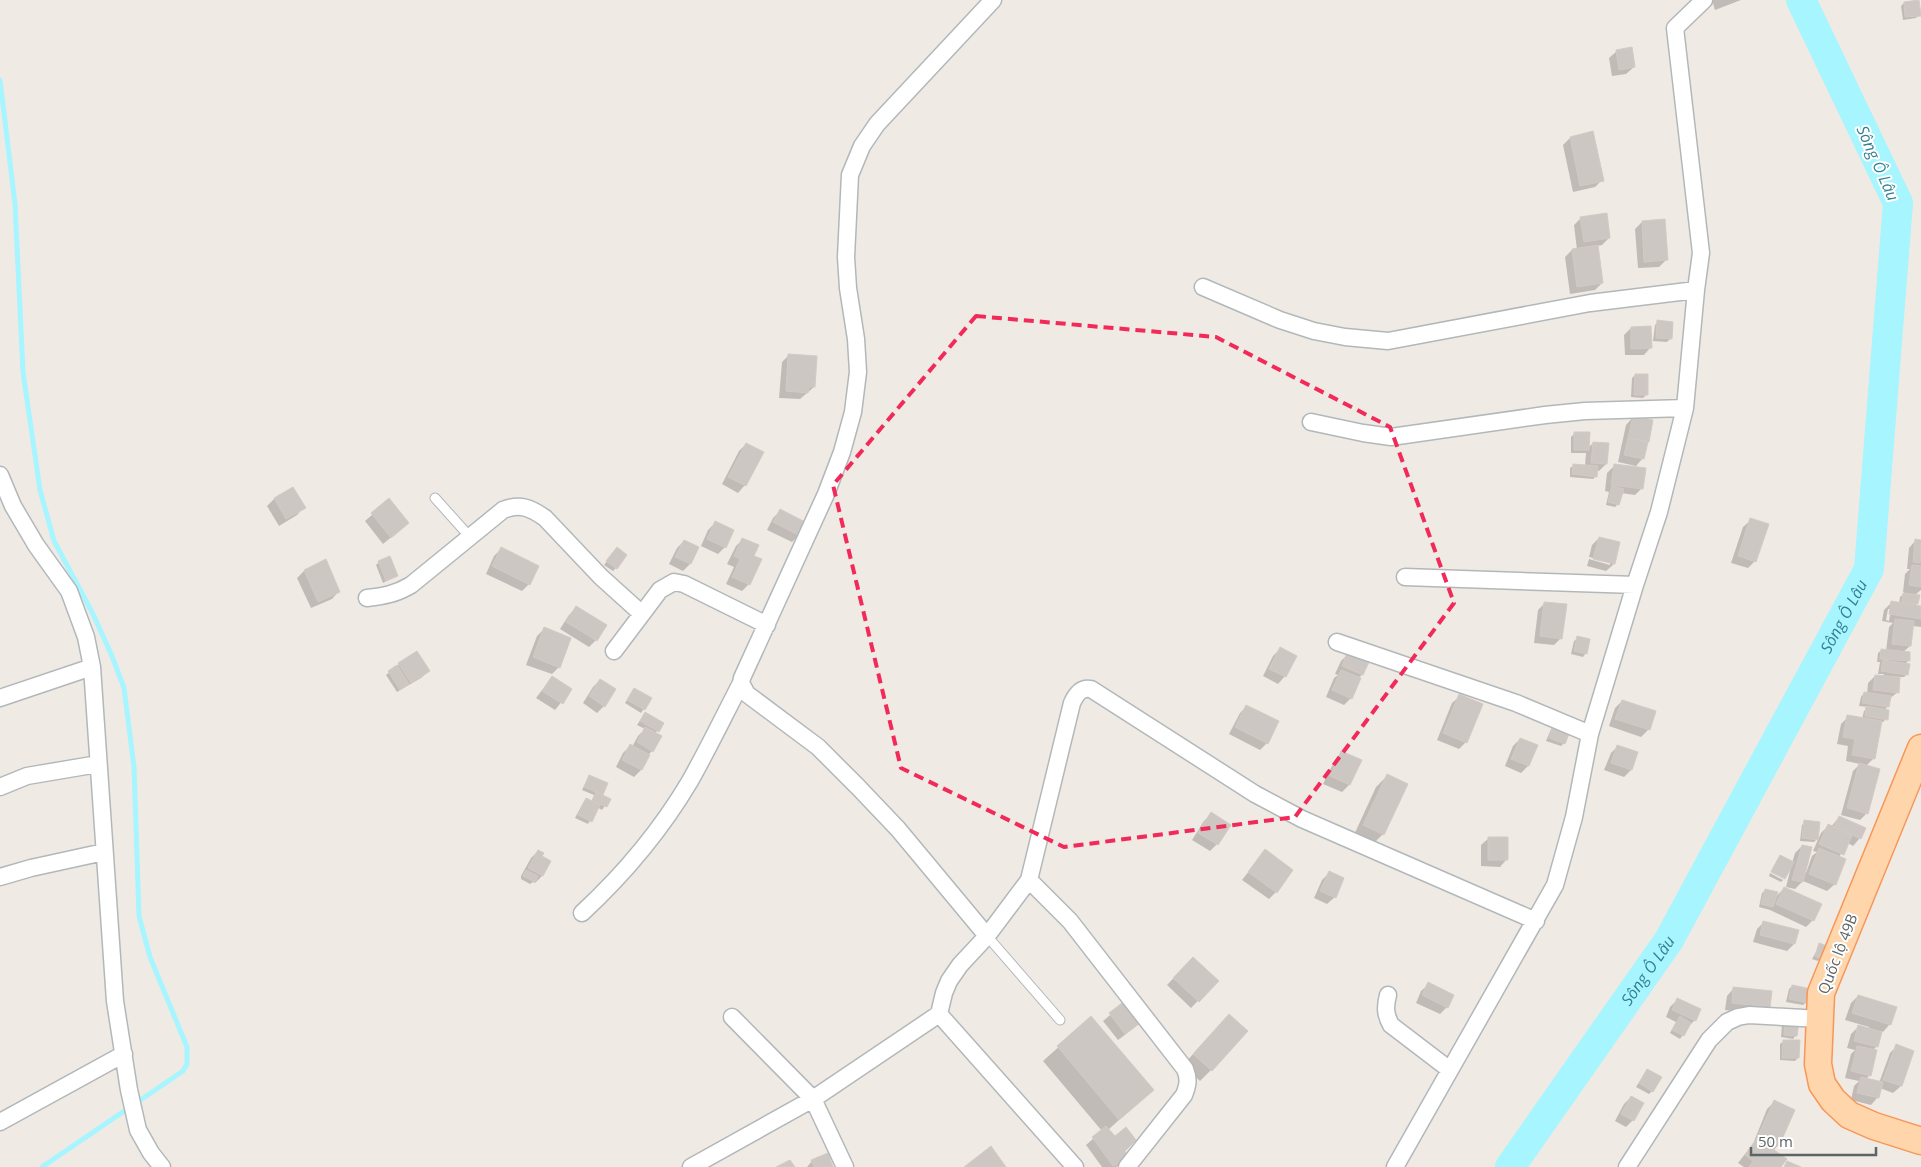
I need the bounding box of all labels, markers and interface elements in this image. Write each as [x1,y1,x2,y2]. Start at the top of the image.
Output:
water label: Sông Ô Lâu [1852,122,1904,204]
water label: Sông Ô Lâu [1815,576,1872,657]
street label: Quốc lộ 49B [1813,911,1862,997]
water label: Sông Ô Lâu [1616,931,1680,1010]
scale bar [1751,1124,1876,1156]
text: 50 m [1758,1131,1793,1151]

